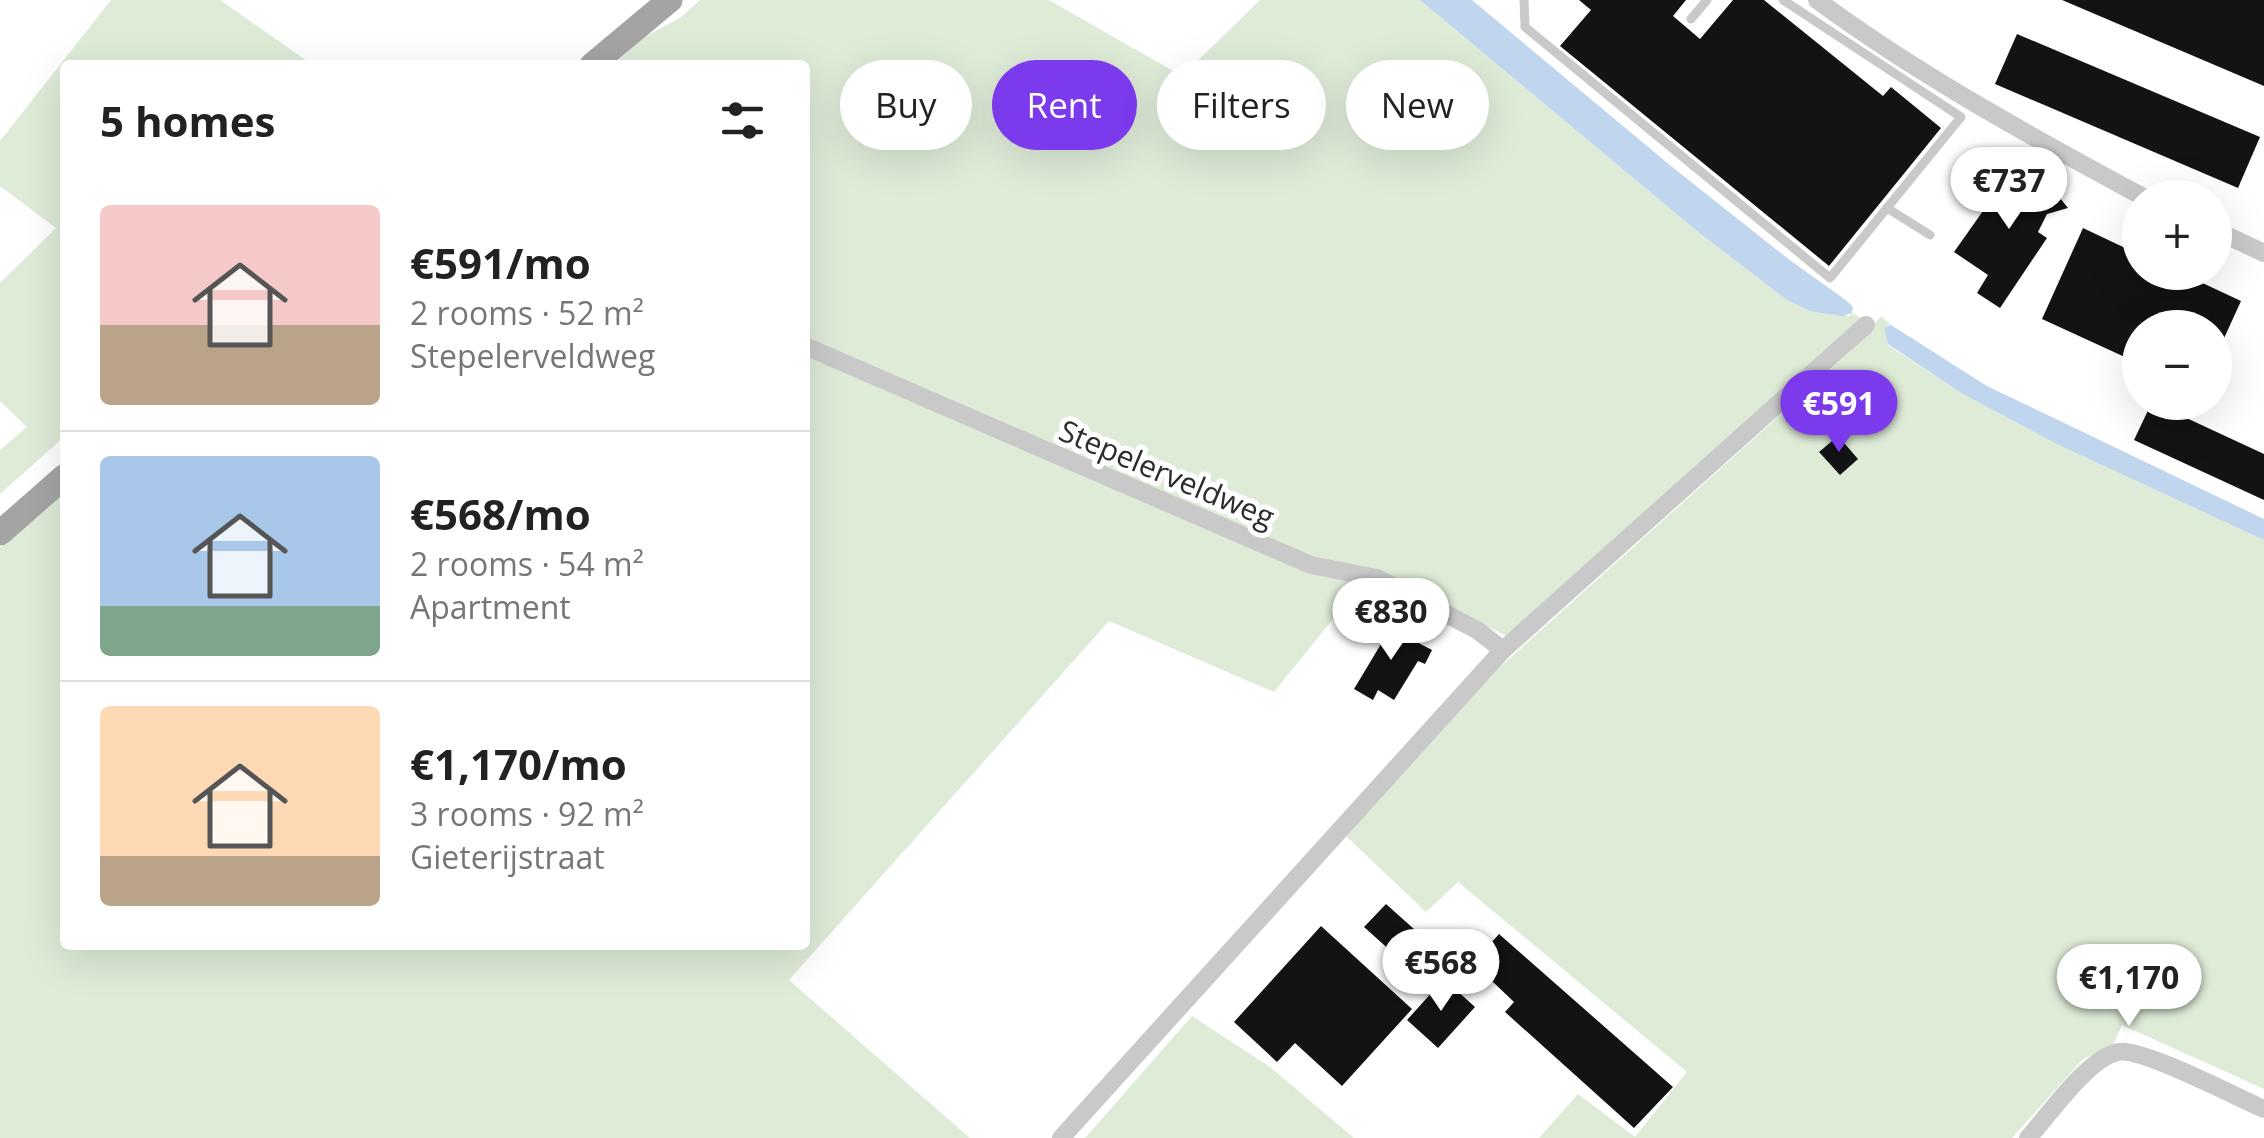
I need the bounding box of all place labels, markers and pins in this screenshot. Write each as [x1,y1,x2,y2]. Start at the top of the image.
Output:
pin: €737 [1950,147,2068,232]
pin: €591 [1780,370,1898,455]
pin: €830 [1332,578,1450,663]
pin: €568 [1382,929,1500,1014]
pin: €1,170 [2048,944,2210,1029]

